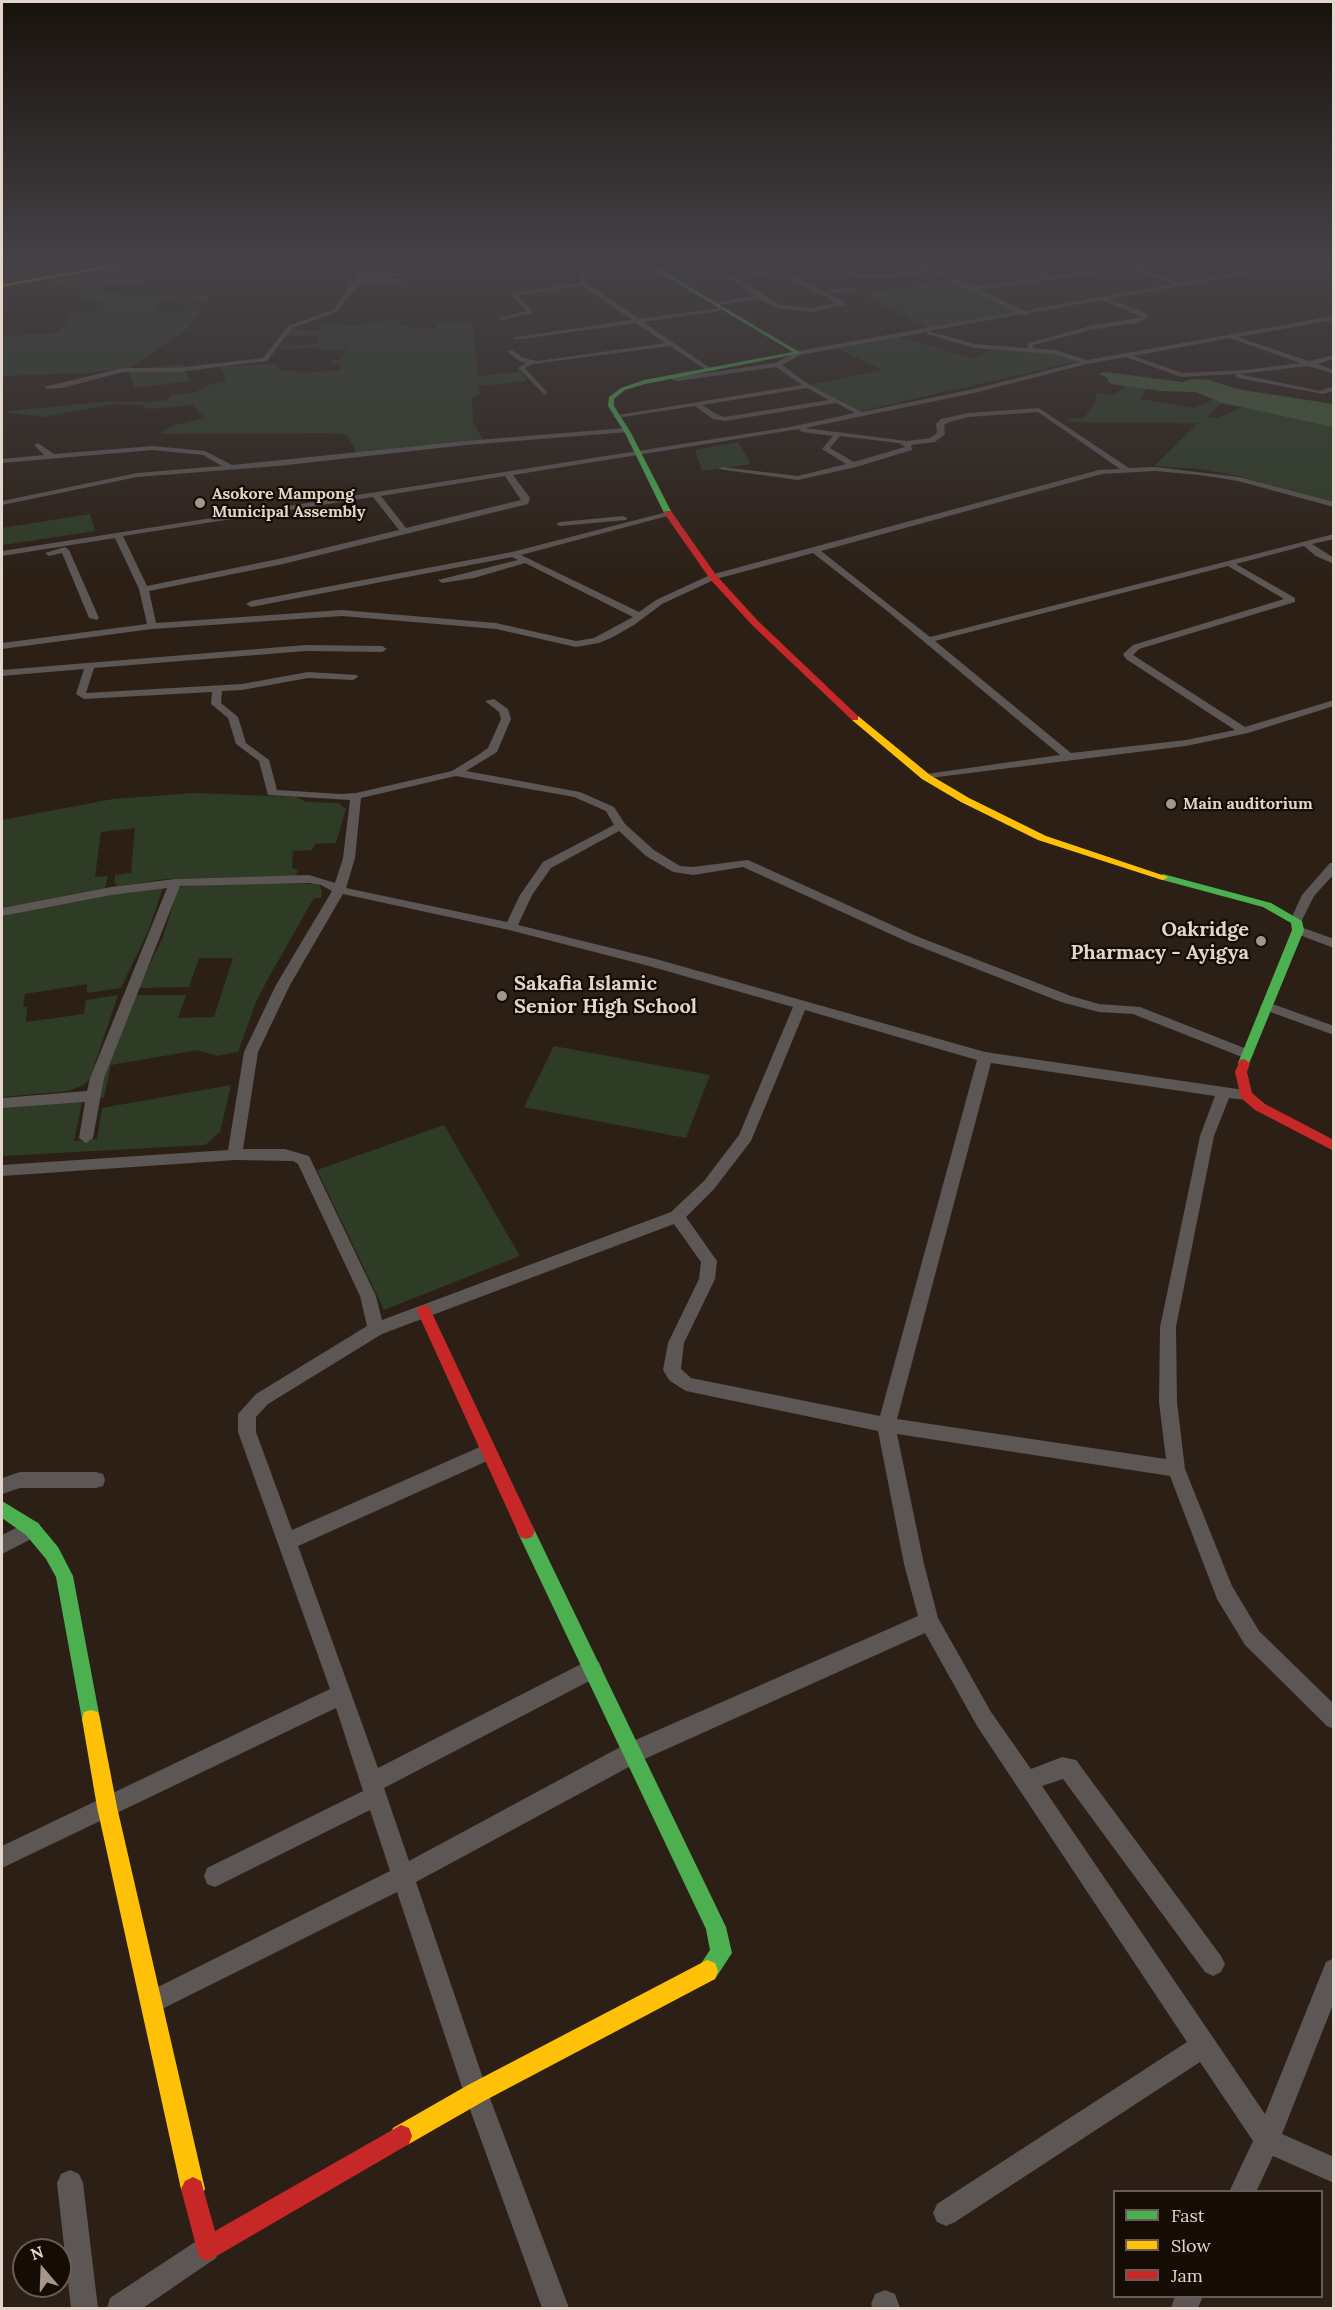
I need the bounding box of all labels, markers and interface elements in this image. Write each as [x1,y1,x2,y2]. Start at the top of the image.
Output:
place label: Asokore Mampong Municipal Assembly [212,484,365,522]
marker: Asokore Mampong Municipal Assembly [193,496,207,510]
place label: Main auditorium [1183,794,1313,814]
marker: Main auditorium [1164,797,1178,811]
place label: Oakridge Pharmacy - Ayigya [1071,918,1249,965]
marker: Oakridge Pharmacy - Ayigya [1254,934,1268,948]
place label: Sakafia Islamic Senior High School [514,972,697,1019]
marker: Sakafia Islamic Senior High School [495,989,509,1003]
legend [1113,2190,1323,2298]
text: Fast [1171,2204,1205,2227]
text: Slow [1171,2234,1211,2257]
north arrow [12,2238,72,2298]
text: N [28,2241,46,2264]
text: Jam [1171,2264,1203,2287]

